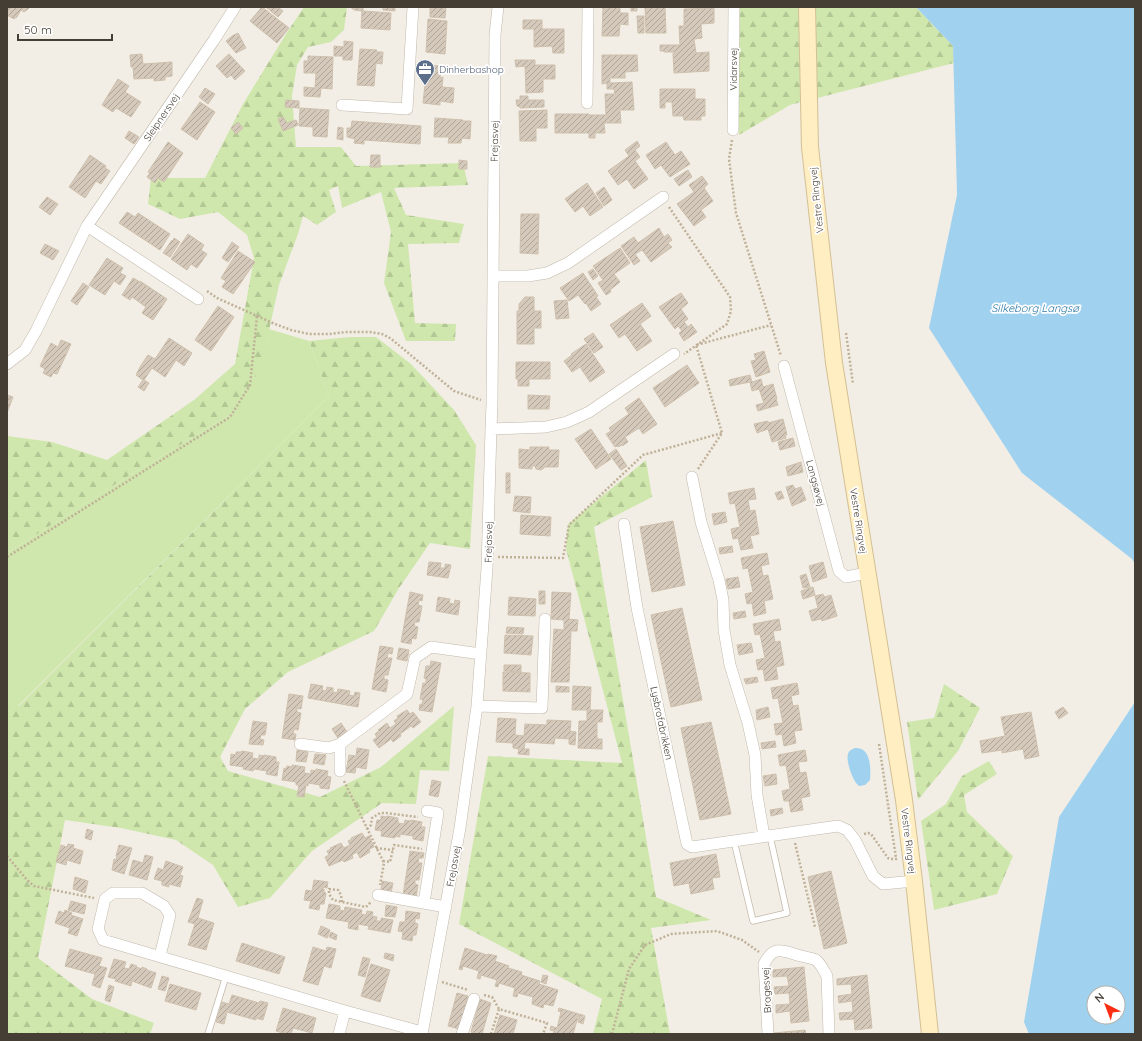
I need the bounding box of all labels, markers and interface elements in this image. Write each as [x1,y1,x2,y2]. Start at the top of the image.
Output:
scale bar [18,16,112,42]
text: 50 m [24,22,52,37]
street label: Vidarsvej [727,47,740,91]
office icon: Dinherbashop [414,58,436,86]
place label: Dinherbashop [439,63,504,76]
street label: Sleipnersvej [141,91,182,144]
street label: Frejasvej [488,120,501,162]
street label: Vestre Ringvej [807,166,826,234]
water label: Silkeborg Langsø [991,301,1080,315]
street label: Langsøvej [803,458,828,508]
street label: Vestre Ringvej [847,487,870,555]
street label: Frejasvej [482,521,495,563]
street label: Lysbrofabrikken [647,685,676,761]
street label: Vestre Ringvej [898,807,919,875]
street label: Frejasvej [443,844,464,888]
street label: Bragesvej [759,967,774,1013]
north arrow [1086,985,1126,1025]
text: N [1092,990,1107,1005]

